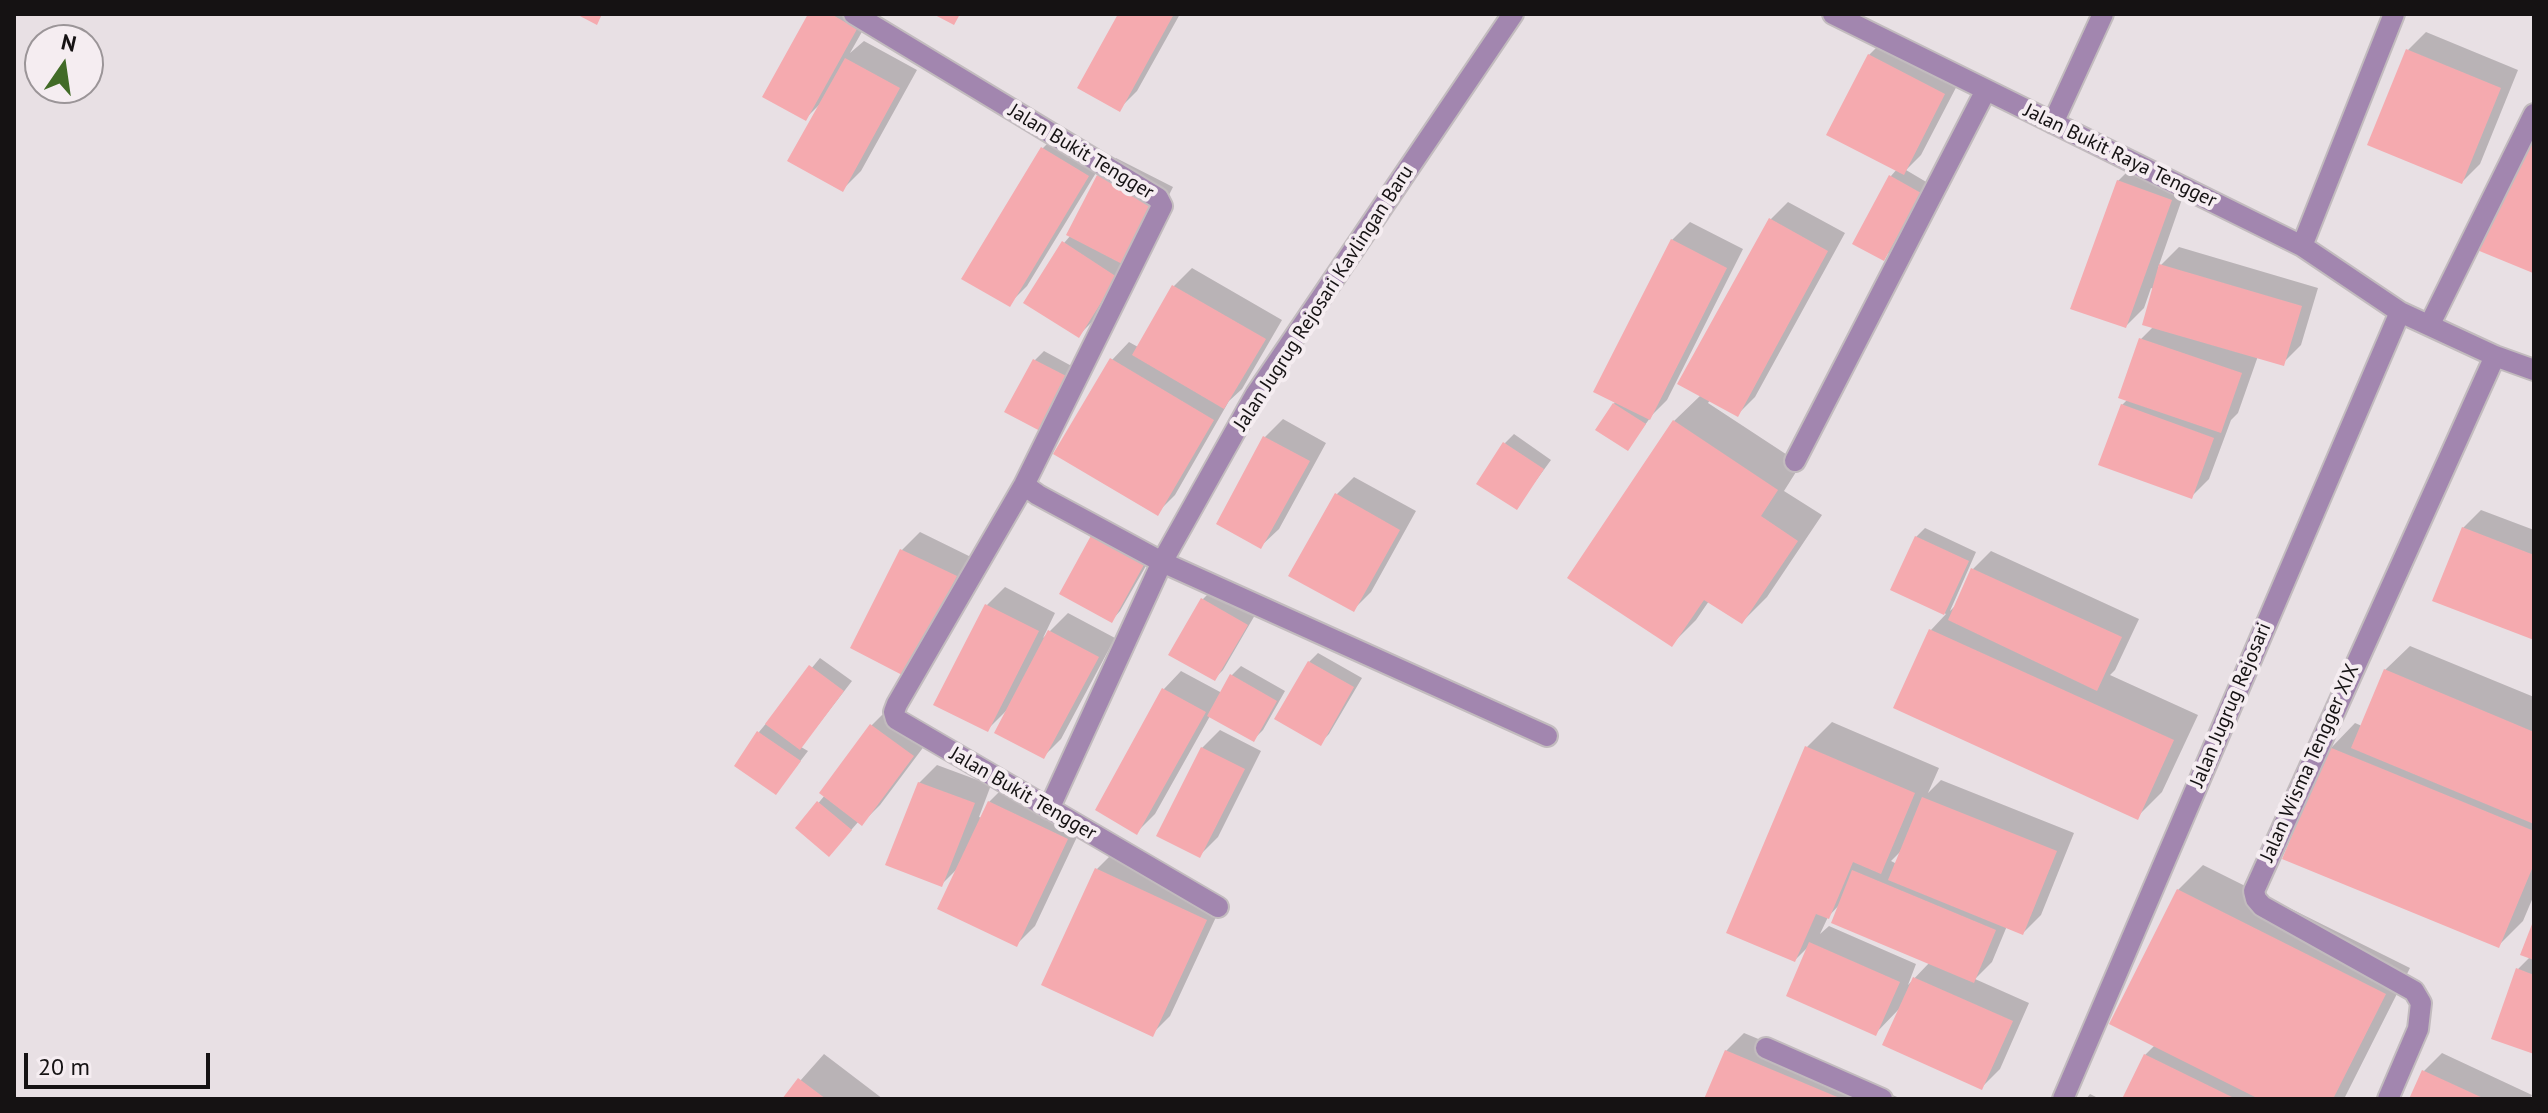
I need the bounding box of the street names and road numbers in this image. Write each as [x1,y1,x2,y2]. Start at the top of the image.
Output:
street label: Jalan Bukit Tengger [1004,99,1158,205]
street label: Jalan Bukit Raya Tengger [2020,99,2220,213]
street label: Jalan Jugrug Rejosari Kavlingan Baru [1229,161,1419,435]
street label: Jalan Jugrug Rejosari [2185,619,2277,791]
street label: Jalan Wisma Tengger XIX [2256,661,2364,865]
street label: Jalan Bukit Tengger [945,742,1101,846]

